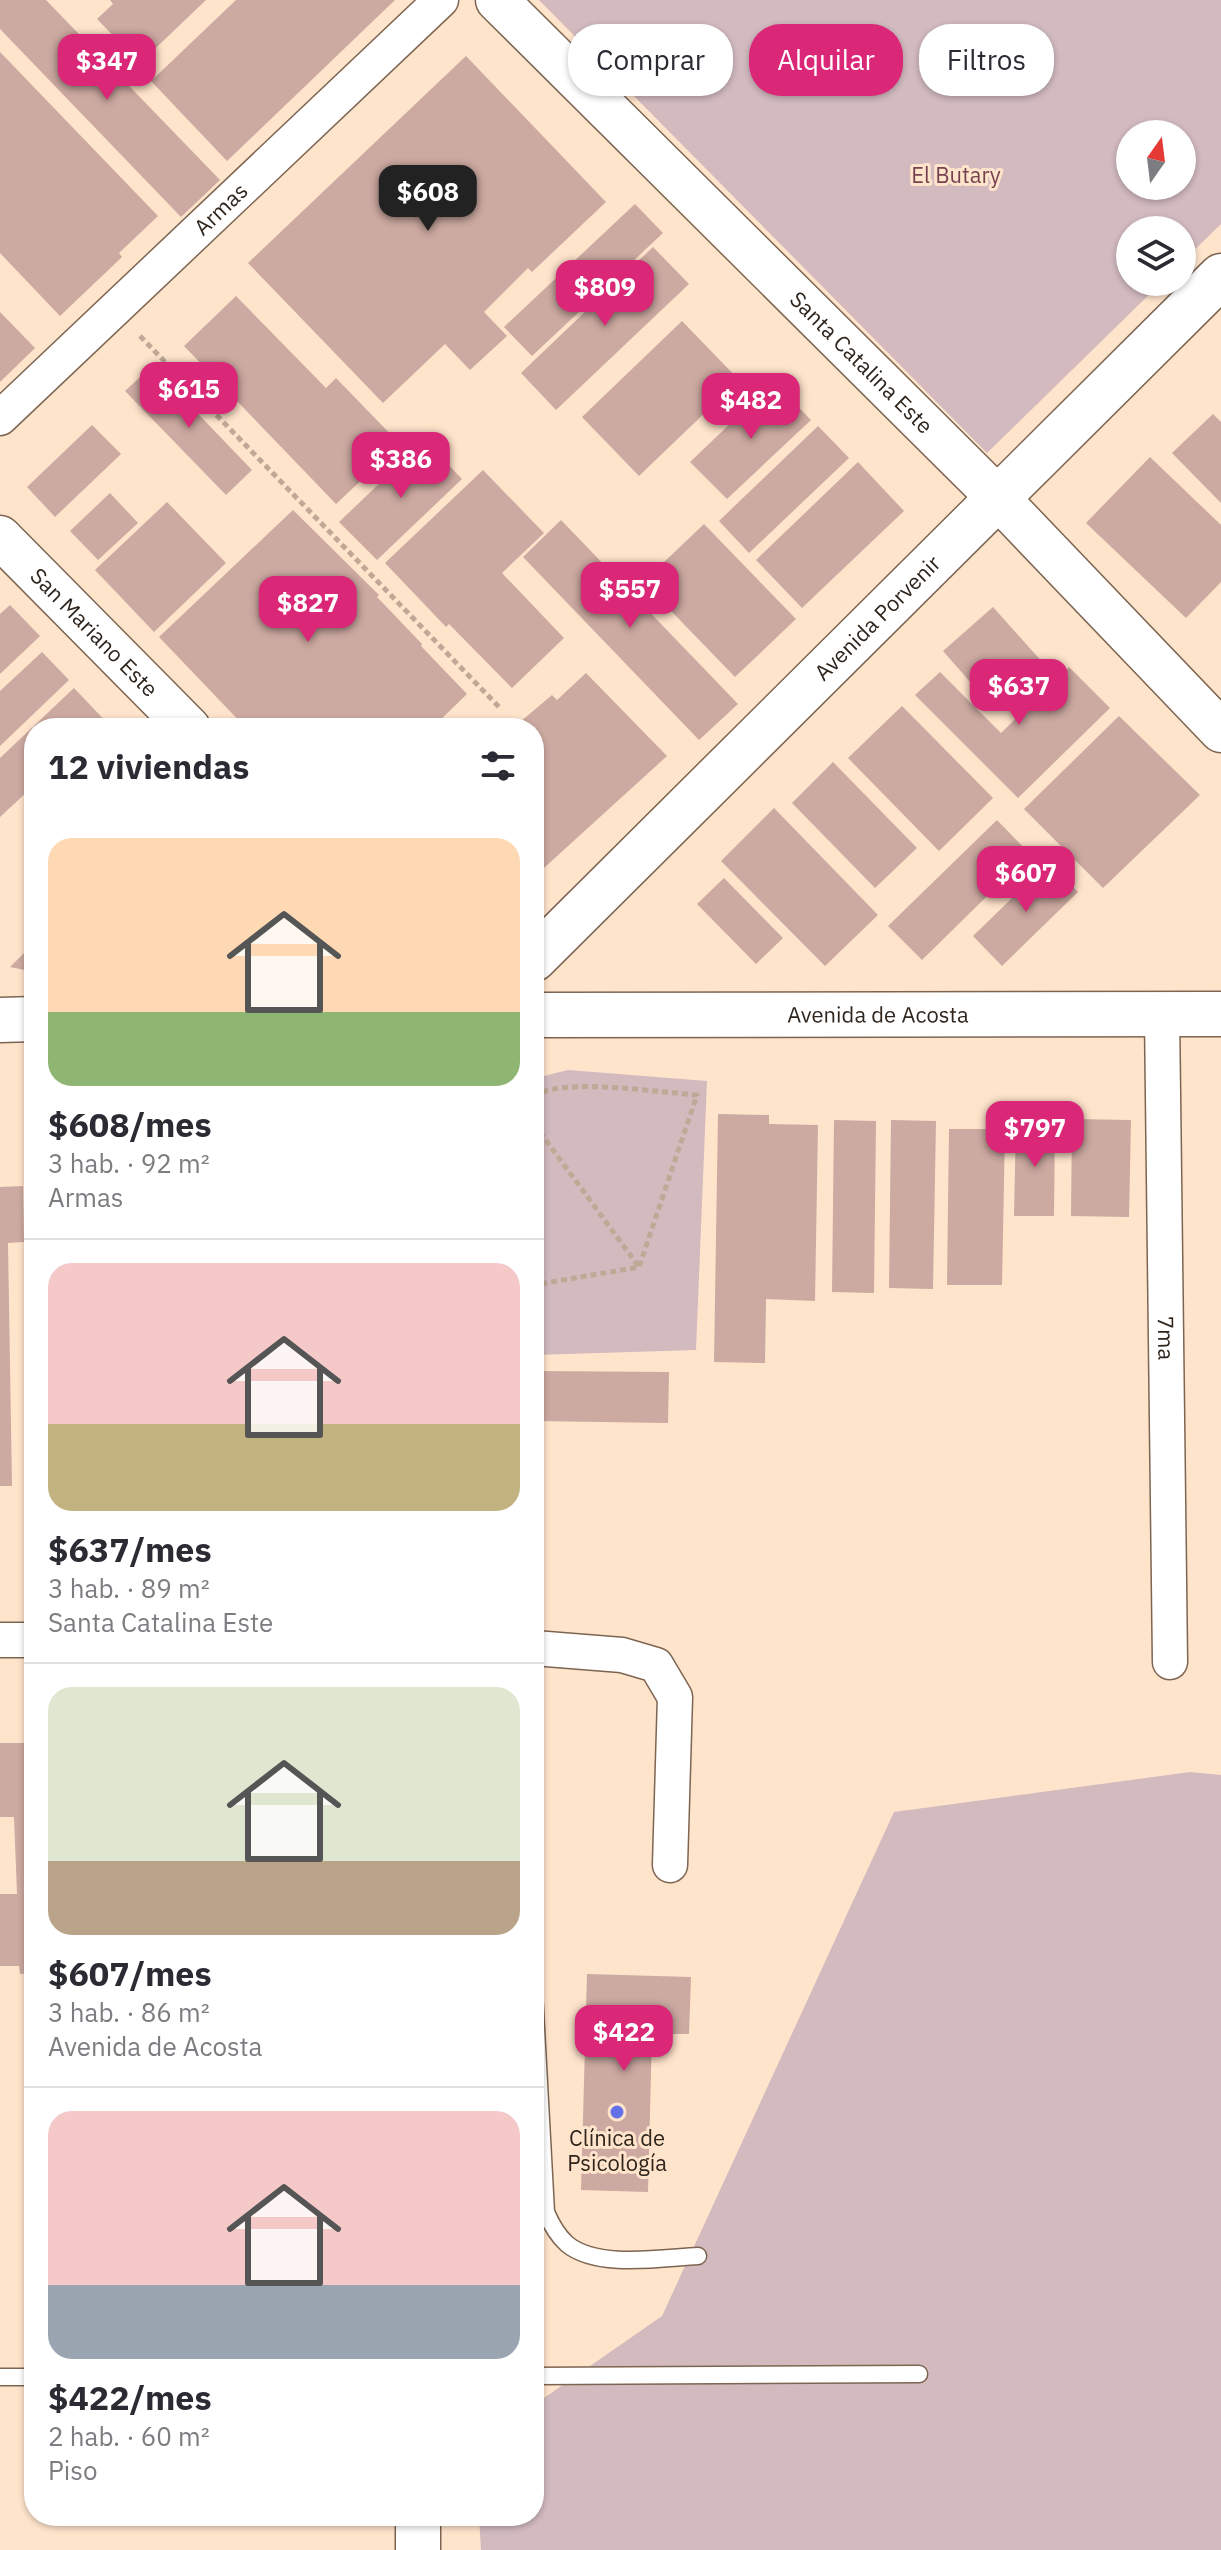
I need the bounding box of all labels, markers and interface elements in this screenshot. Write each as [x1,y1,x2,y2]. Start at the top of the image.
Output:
chip: Comprar [568,24,733,96]
chip: Alquilar [749,24,903,96]
chip: Filtros [919,24,1054,96]
pin: $347 [60,34,154,102]
text: $347 [76,43,138,77]
north arrow [1116,120,1196,200]
map controls [1116,120,1196,296]
park label: El Butary [911,160,1001,189]
pin: $608 [381,165,475,233]
text: $608 [397,174,459,208]
street label: Armas [187,176,253,241]
button: layers [1116,216,1196,296]
pin: $809 [558,260,652,328]
text: $809 [574,269,636,303]
street label: Santa Catalina Este [784,284,940,440]
pin: $615 [142,362,236,430]
text: $615 [158,371,220,405]
pin: $482 [704,373,798,441]
text: $482 [720,382,782,416]
pin: $386 [354,432,448,500]
text: $386 [370,441,432,475]
street label: Avenida Porvenir [808,548,946,686]
street label: San Mariano Este [24,561,165,703]
pin: $557 [583,562,677,630]
text: $557 [599,571,661,605]
pin: $827 [261,576,355,644]
text: $827 [277,585,339,619]
pin: $637 [972,659,1066,727]
text: $637 [988,668,1050,702]
text: 12 viviendas [48,744,249,788]
icon: filters [476,744,520,788]
pin: $607 [979,846,1073,914]
text: $607 [995,855,1057,889]
icon: home [212,890,356,1034]
street label: Avenida de Acosta [787,999,969,1029]
pin: $797 [988,1101,1082,1169]
text: $608/mes [48,1102,212,1146]
text: $797 [1004,1110,1066,1144]
text: 3 hab. · 92 m² [48,1146,210,1180]
text: Armas [48,1180,123,1214]
icon: home [212,1315,356,1459]
street label: 7ma [1152,1316,1181,1360]
text: $637/mes [48,1527,212,1571]
text: 3 hab. · 89 m² [48,1571,210,1605]
text: Santa Catalina Este [48,1605,273,1639]
icon: home [212,1739,356,1883]
text: $607/mes [48,1951,212,1995]
text: 3 hab. · 86 m² [48,1995,210,2029]
pin: $422 [577,2005,671,2073]
text: $422 [593,2014,655,2048]
text: Avenida de Acosta [48,2029,263,2063]
marker: Clínica de Psicología [608,2103,626,2121]
place label: Clínica de Psicología [567,2123,667,2177]
icon: home [212,2163,356,2307]
text: $422/mes [48,2375,212,2419]
text: 2 hab. · 60 m² [48,2419,210,2453]
text: Piso [48,2453,97,2487]

